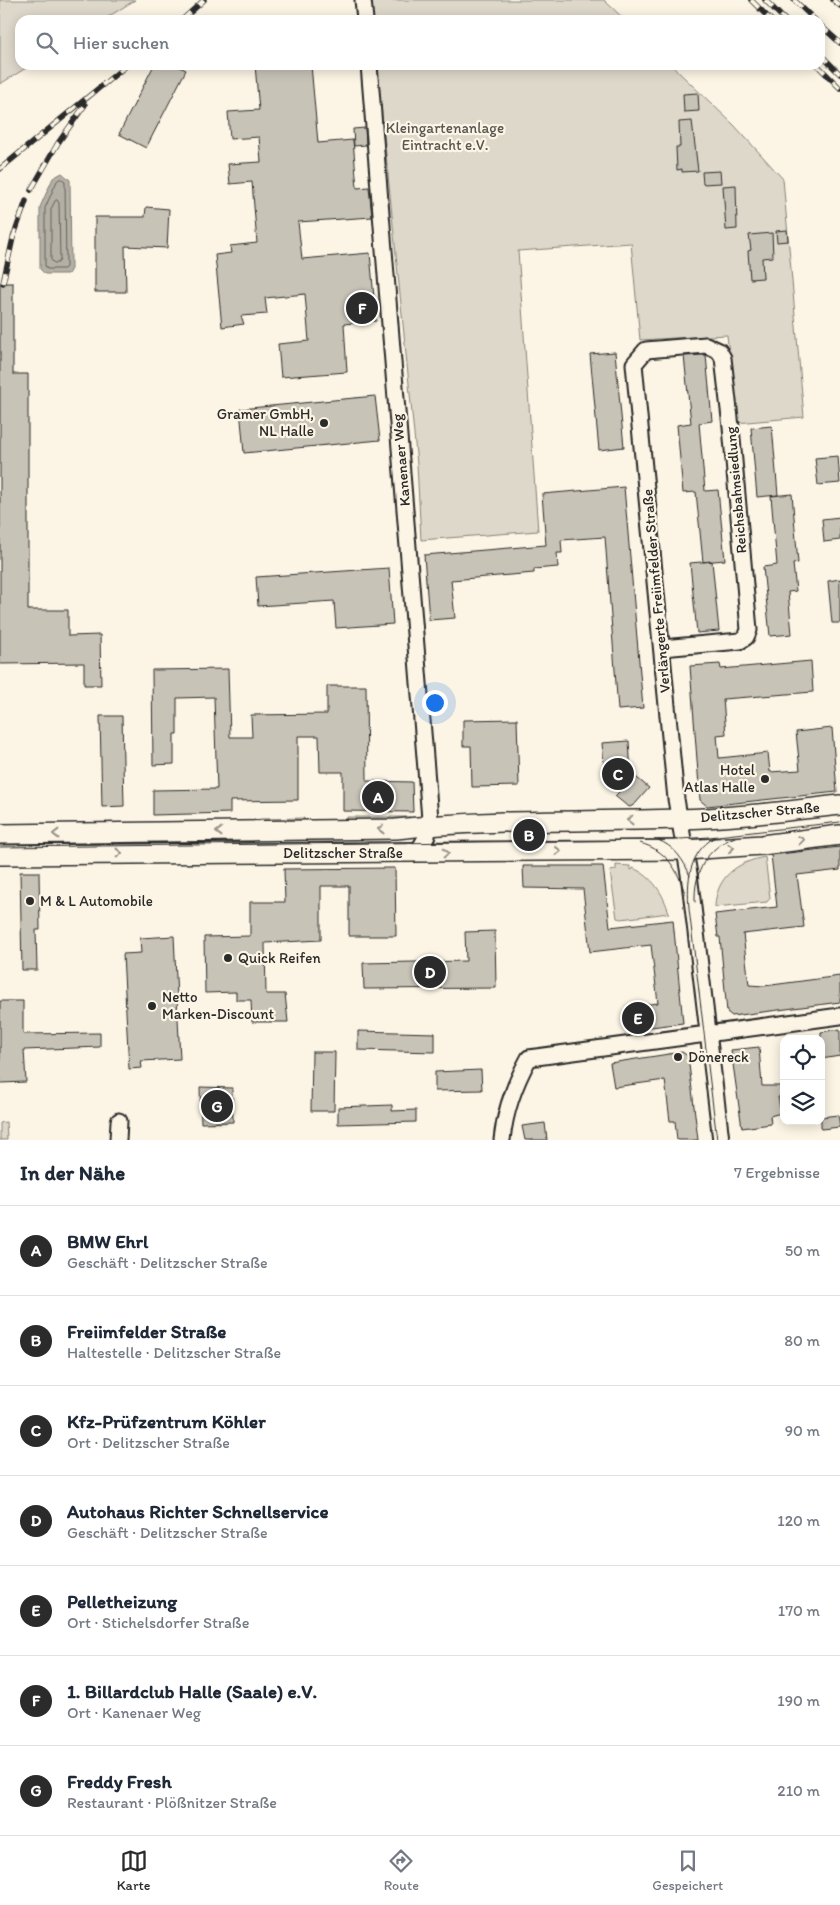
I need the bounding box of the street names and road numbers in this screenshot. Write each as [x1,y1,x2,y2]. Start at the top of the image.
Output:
street label: Kanenaer Weg [388,413,414,507]
street label: Reichsbahnsiedlung [721,425,751,554]
street label: Verlängerte Freiimfelder Straße [638,488,674,694]
street label: Delitzscher Straße [699,798,821,826]
street label: Delitzscher Straße [283,844,403,862]

